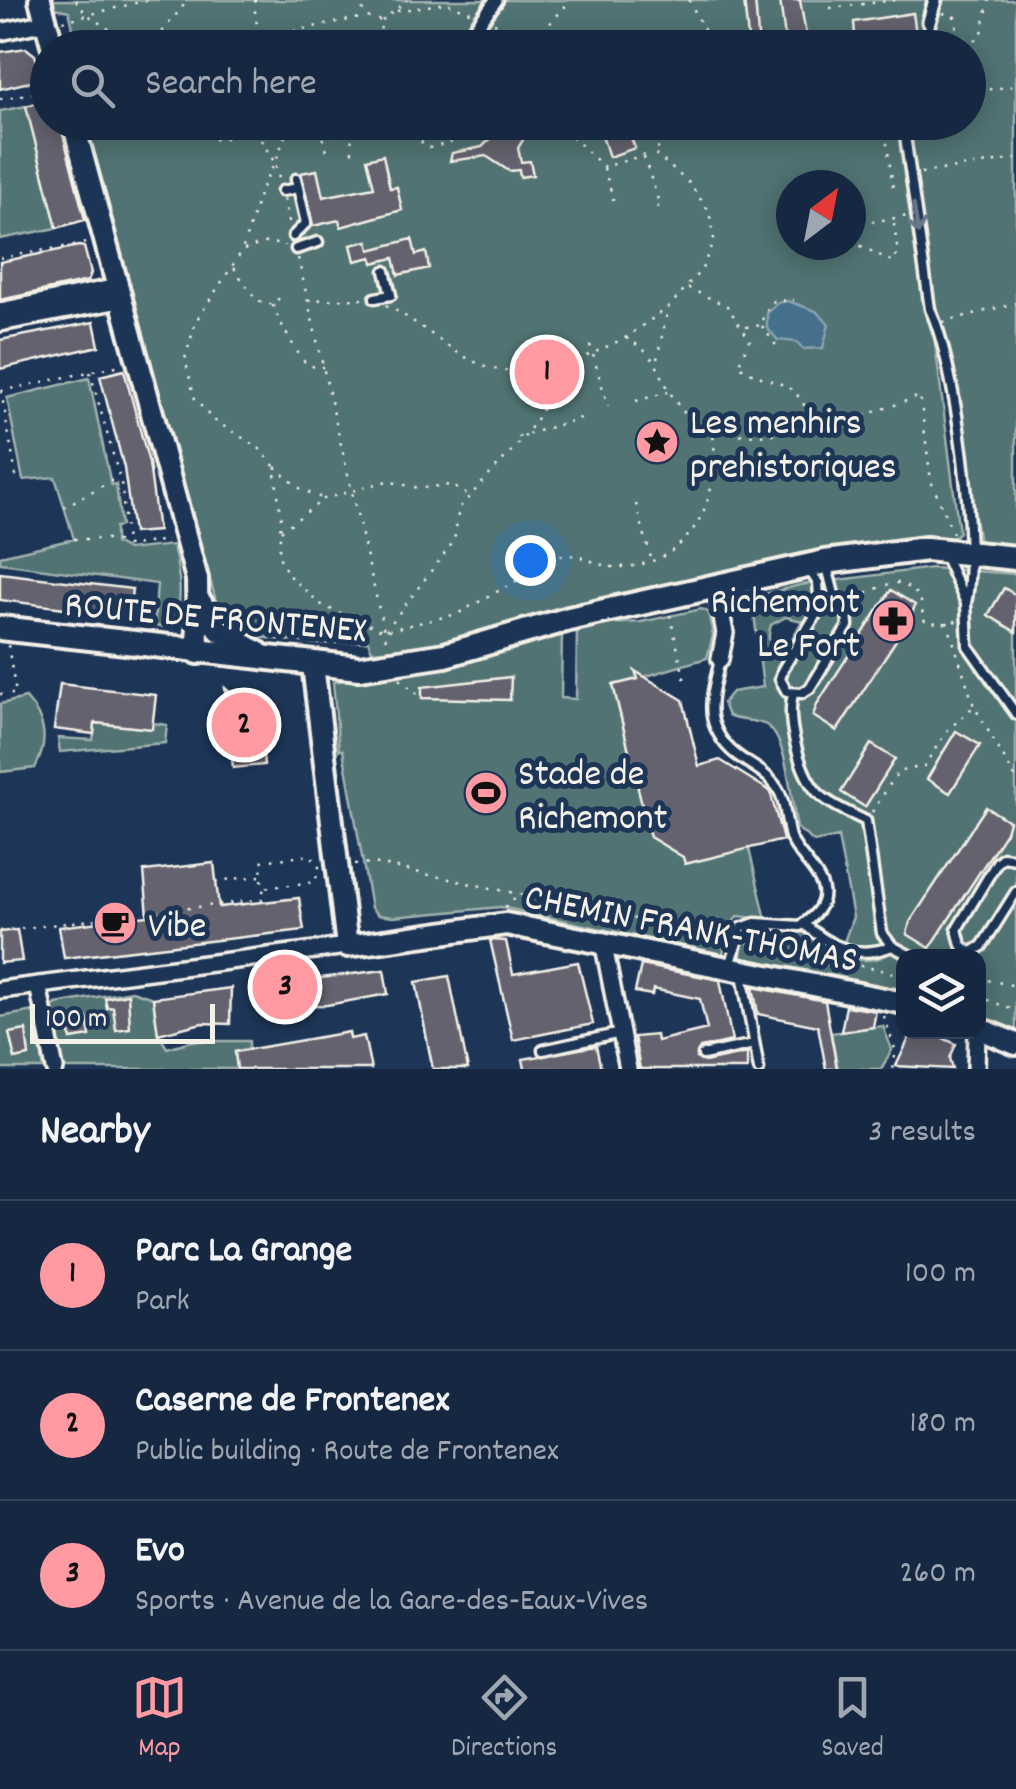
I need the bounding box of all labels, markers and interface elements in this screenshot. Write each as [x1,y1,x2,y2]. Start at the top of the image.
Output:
search box [30,30,986,140]
icon: search [65,58,120,113]
text: Search here [145,58,317,113]
north arrow [776,170,866,260]
one-way arrow [907,202,925,235]
pin: 1 [514,334,580,410]
place label: Les menhirs prehistoriques [690,398,897,497]
place icon: Les menhirs prehistoriques [634,419,680,465]
your location [505,535,556,586]
place label: Richemont Le Fort [711,577,860,676]
street label: ROUTE DE FRONTENEX [62,580,369,661]
pharmacy icon: Richemont Le Fort [870,598,916,644]
pin: 2 [212,688,276,762]
place label: Stade de Richemont [518,749,667,848]
sports icon: Stade de Richemont [463,770,509,816]
street label: CHEMIN FRANK-THOMAS [519,872,862,991]
cafe icon: Vibe [92,900,138,946]
place label: Vibe [148,901,206,956]
map controls [896,949,986,1039]
button: layers [896,949,986,1039]
pin: 3 [252,950,318,1024]
scale bar [30,999,215,1044]
text: 100 m [45,1001,107,1041]
text: Nearby [40,1104,150,1164]
text: 3 results [868,1111,976,1157]
text: Parc La Grange [135,1225,352,1280]
text: 1 [69,1252,76,1298]
text: 100 m [905,1252,976,1298]
text: Park [135,1280,190,1326]
text: Caserne de Frontenex [135,1375,449,1430]
text: 2 [66,1402,79,1448]
text: 180 m [909,1402,976,1448]
text: Public building · Route de Frontenex [135,1430,559,1476]
text: Evo [135,1525,185,1580]
text: 3 [65,1552,80,1598]
text: 260 m [900,1552,976,1598]
text: Sports · Avenue de la Gare-des-Eaux-Vives [135,1580,648,1626]
tab: Map [132,1670,187,1770]
tab: Directions [451,1670,557,1770]
tab: Saved [821,1670,884,1770]

